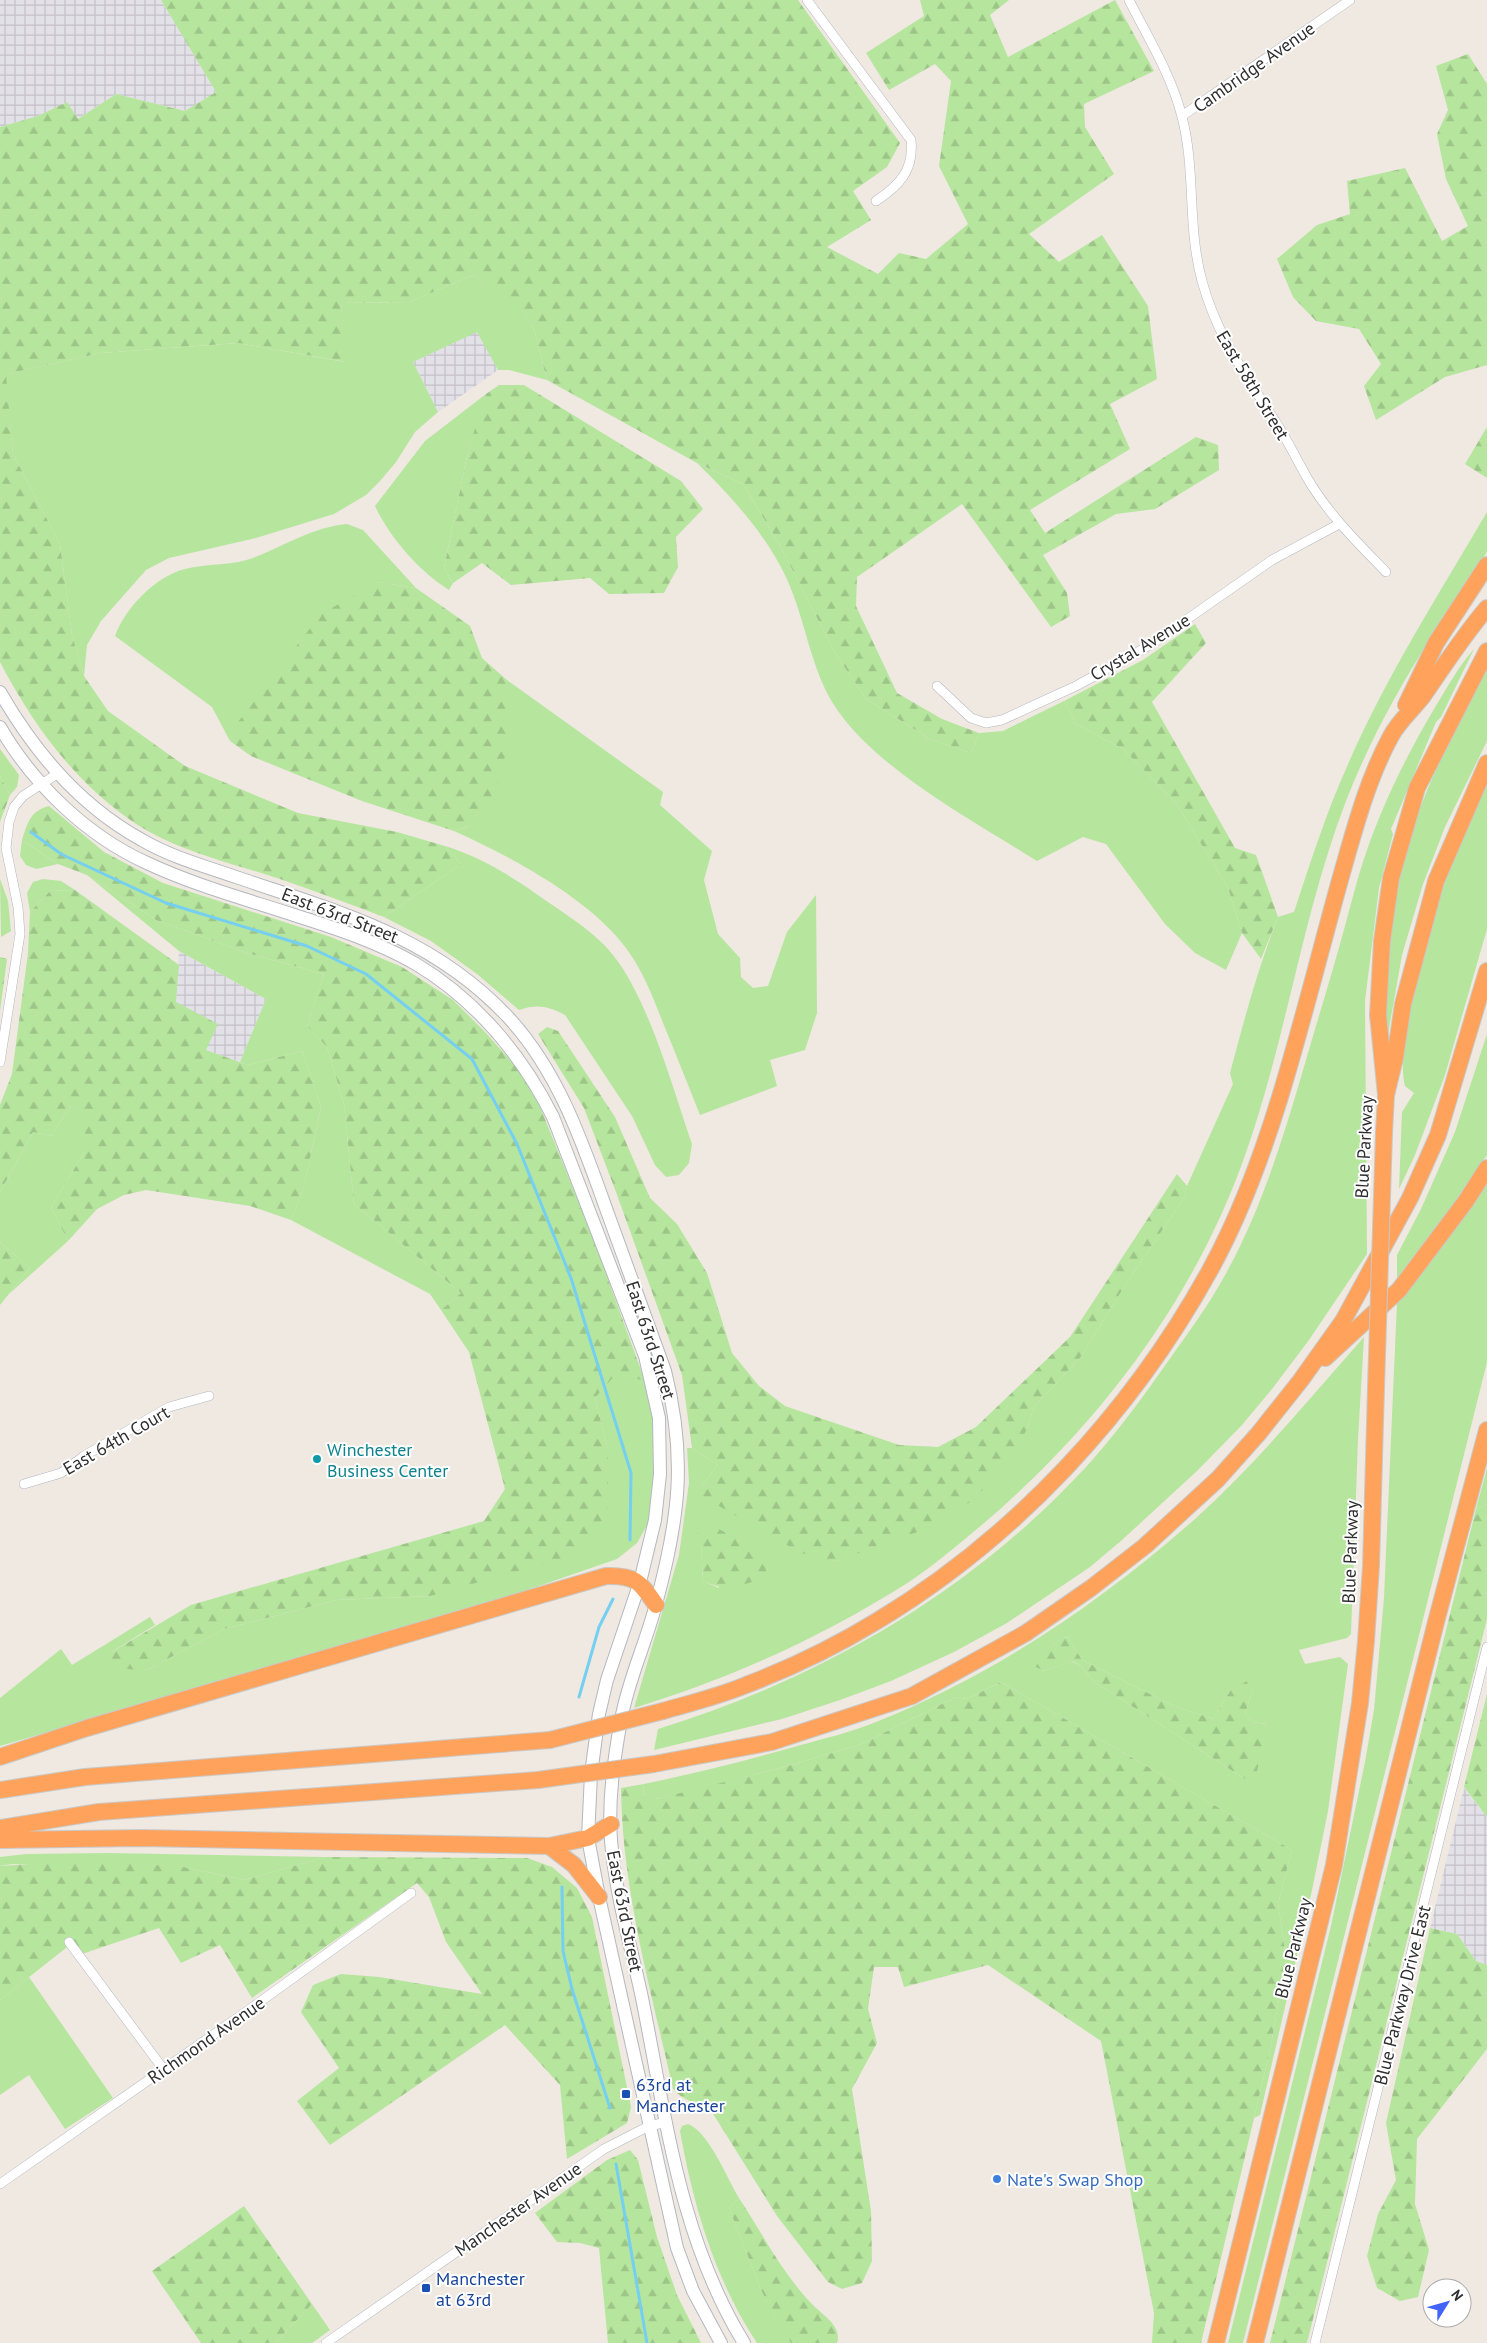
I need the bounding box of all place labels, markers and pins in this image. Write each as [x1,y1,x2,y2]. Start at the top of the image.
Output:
place label: Winchester Business Center [327,1438,448,1482]
marker: Winchester Business Center [311,1453,323,1465]
place label: 63rd at Manchester [636,2073,725,2117]
marker: 63rd at Manchester [620,2088,632,2100]
place label: Nate's Swap Shop [1007,2168,1143,2191]
marker: Nate's Swap Shop [991,2173,1003,2185]
place label: Manchester at 63rd [436,2267,525,2311]
marker: Manchester at 63rd [420,2282,432,2294]

